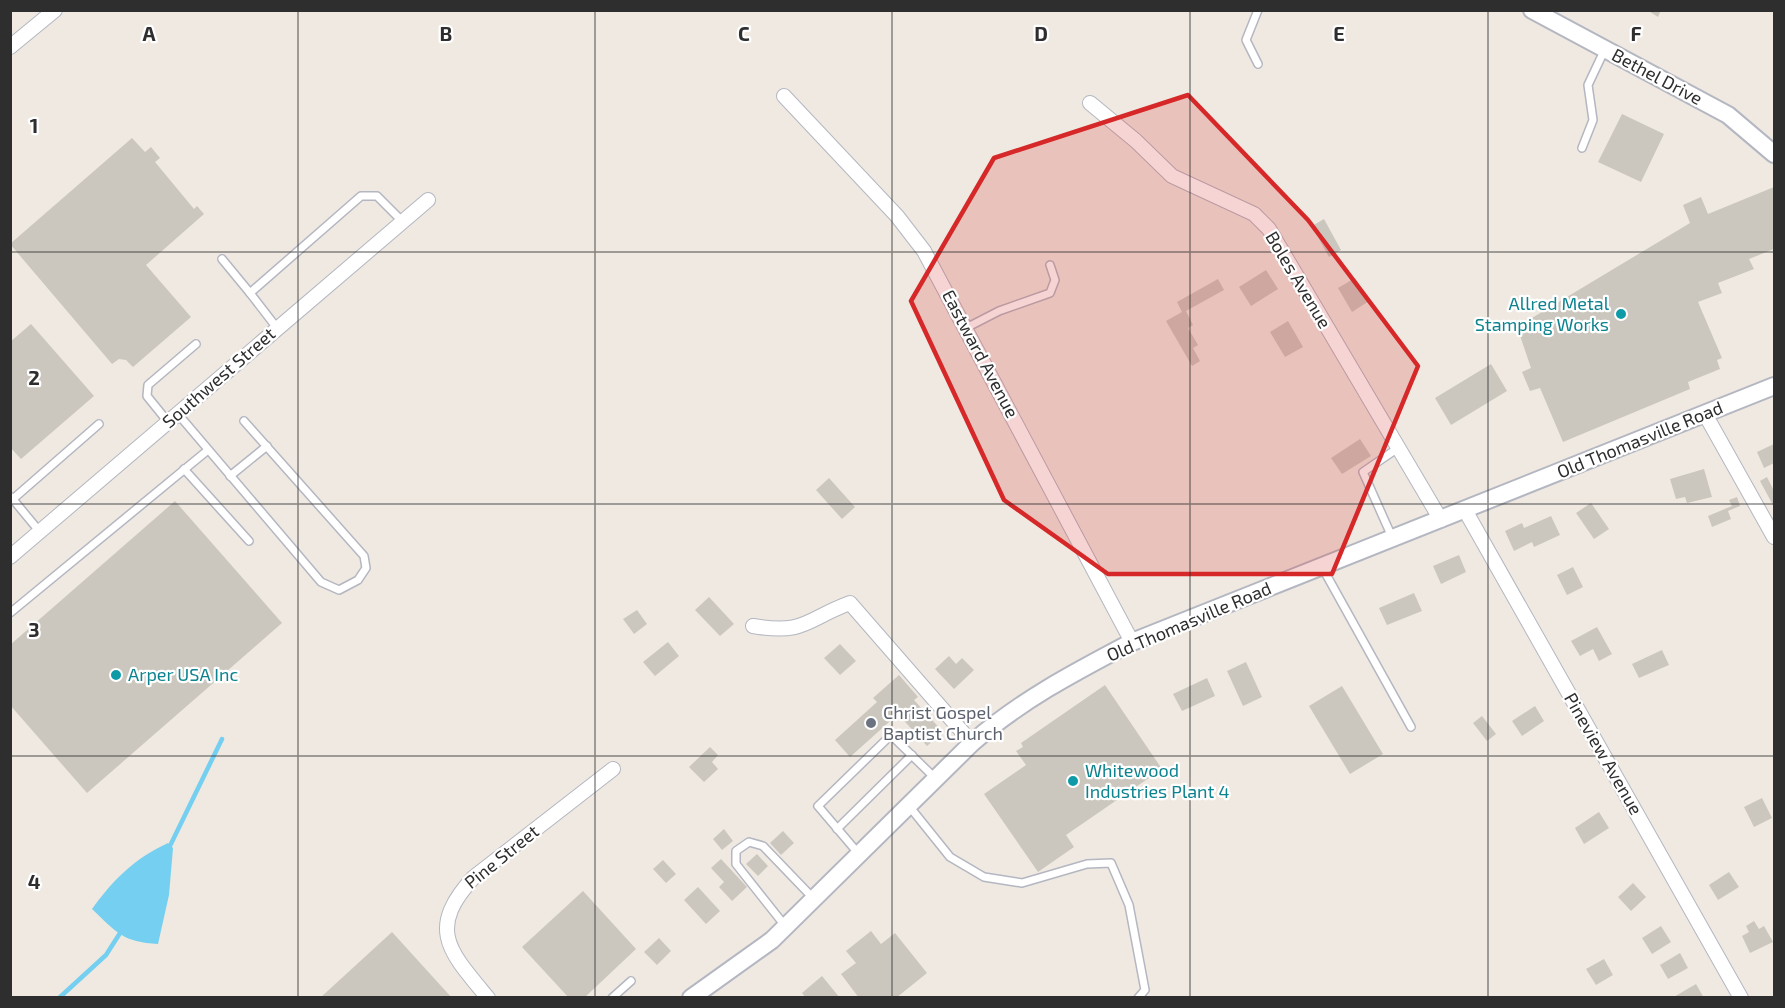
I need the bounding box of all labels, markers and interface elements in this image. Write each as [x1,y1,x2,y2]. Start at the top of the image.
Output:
text: A [142,21,156,45]
text: B [440,21,452,45]
text: C [738,21,750,45]
text: D [1034,21,1048,45]
text: E [1333,21,1345,45]
text: F [1630,21,1642,45]
street label: Bethel Drive [1608,43,1707,109]
text: 1 [30,113,38,137]
street label: Boles Avenue [1261,227,1336,332]
street label: Eastward Avenue [938,286,1024,421]
place label: Allred Metal Stamping Works [1475,292,1610,335]
marker: Allred Metal Stamping Works [1614,307,1628,321]
street label: Southwest Street [157,322,279,432]
text: 2 [28,365,40,389]
street label: Old Thomasville Road [1553,396,1726,482]
street label: Old Thomasville Road [1103,576,1274,666]
text: 3 [28,617,40,641]
place label: Arper USA Inc [128,663,238,685]
marker: Arper USA Inc [109,668,123,682]
street label: Pineview Avenue [1560,689,1648,818]
place label: Christ Gospel Baptist Church [883,701,1003,744]
marker: Christ Gospel Baptist Church [864,716,878,730]
place label: Whitewood Industries Plant 4 [1085,759,1230,802]
marker: Whitewood Industries Plant 4 [1066,774,1080,788]
street label: Pine Street [460,820,543,893]
text: 4 [28,869,41,893]

